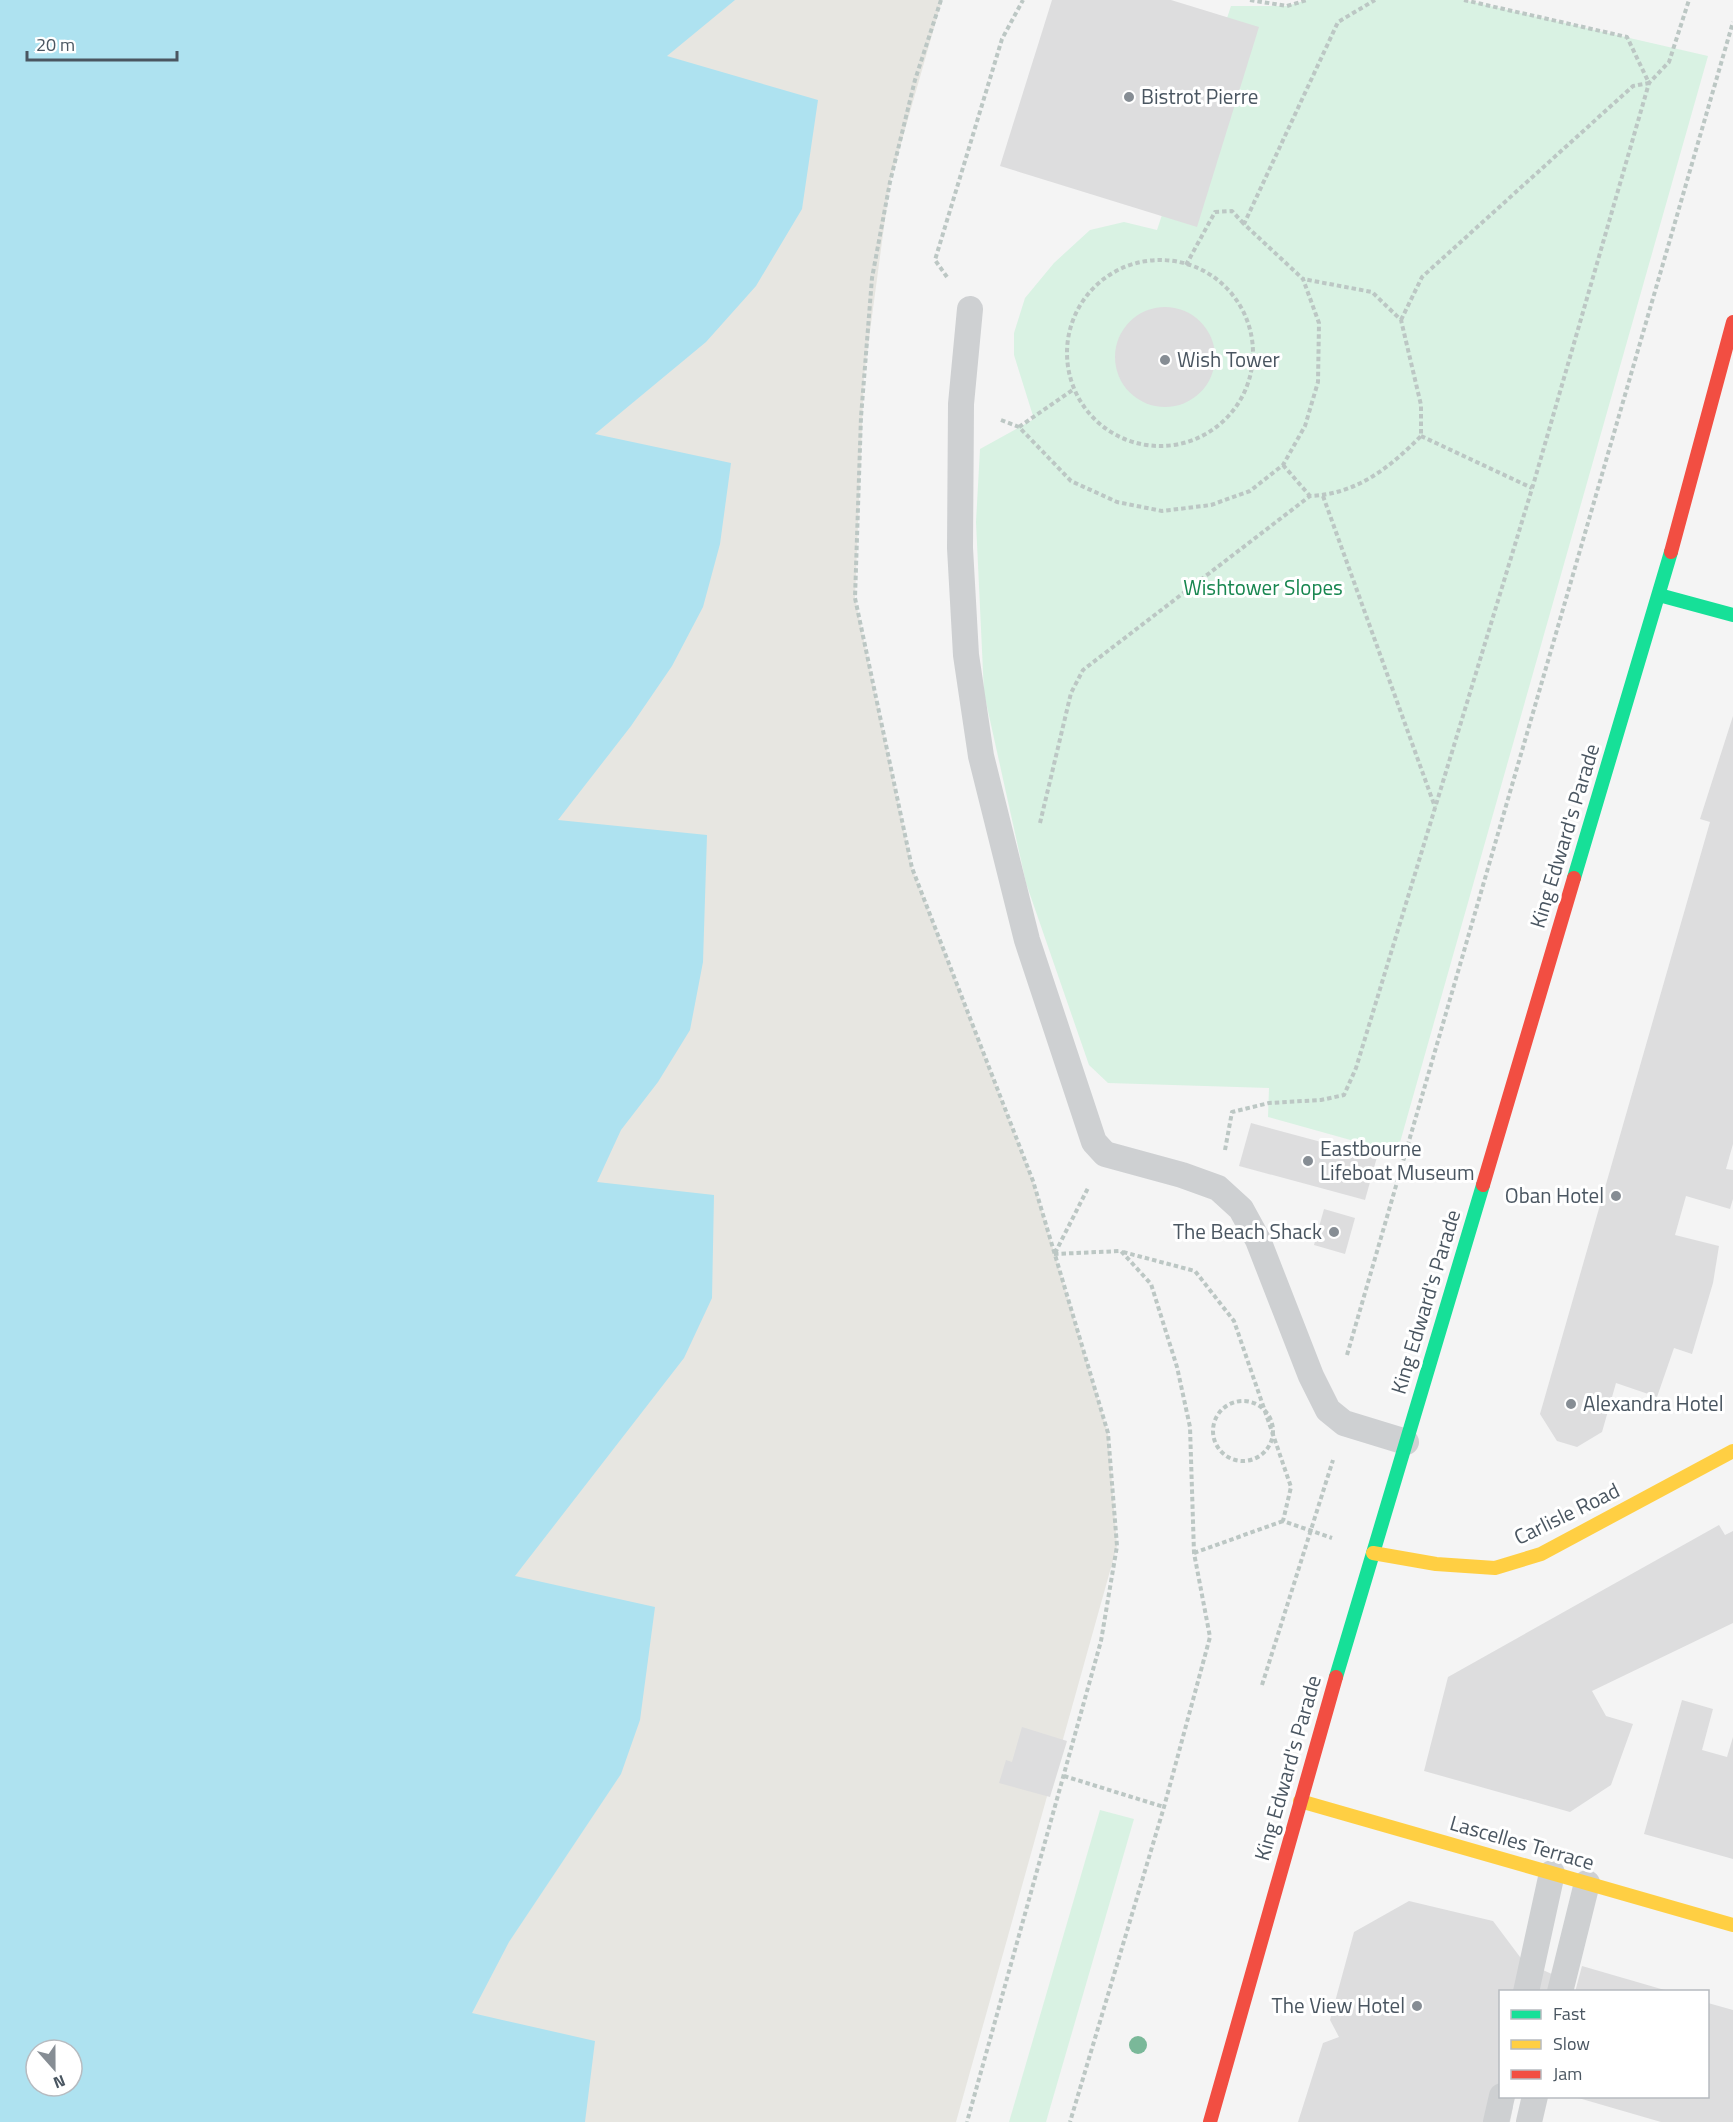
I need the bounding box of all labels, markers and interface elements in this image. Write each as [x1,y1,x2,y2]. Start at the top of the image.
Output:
scale bar [27,24,177,62]
text: 20 m [36,31,75,58]
place label: Bistrot Pierre [1141,80,1258,112]
marker: Bistrot Pierre [1122,90,1136,104]
place label: Wish Tower [1177,343,1280,375]
marker: Wish Tower [1158,353,1172,367]
park label: Wishtower Slopes [1183,571,1343,603]
street label: King Edward's Parade [1521,740,1607,932]
place label: Eastbourne Lifeboat Museum [1320,1132,1475,1188]
marker: Eastbourne Lifeboat Museum [1301,1154,1315,1168]
place label: Oban Hotel [1505,1179,1604,1211]
marker: Oban Hotel [1609,1189,1623,1203]
street label: King Edward's Parade [1382,1206,1468,1398]
place label: The Beach Shack [1173,1215,1322,1247]
marker: The Beach Shack [1327,1225,1341,1239]
place label: Alexandra Hotel [1583,1387,1724,1419]
marker: Alexandra Hotel [1564,1397,1578,1411]
street label: Carlisle Road [1508,1474,1625,1552]
street label: King Edward's Parade [1245,1671,1329,1864]
street label: Lascelles Terrace [1446,1806,1598,1878]
place label: The View Hotel [1272,1989,1405,2021]
legend [1499,1990,1709,2098]
marker: The View Hotel [1410,1999,1424,2013]
text: Fast [1553,2000,1586,2027]
text: Slow [1553,2030,1590,2057]
north arrow [24,2038,84,2098]
text: Jam [1553,2060,1582,2087]
text: N [50,2069,69,2095]

